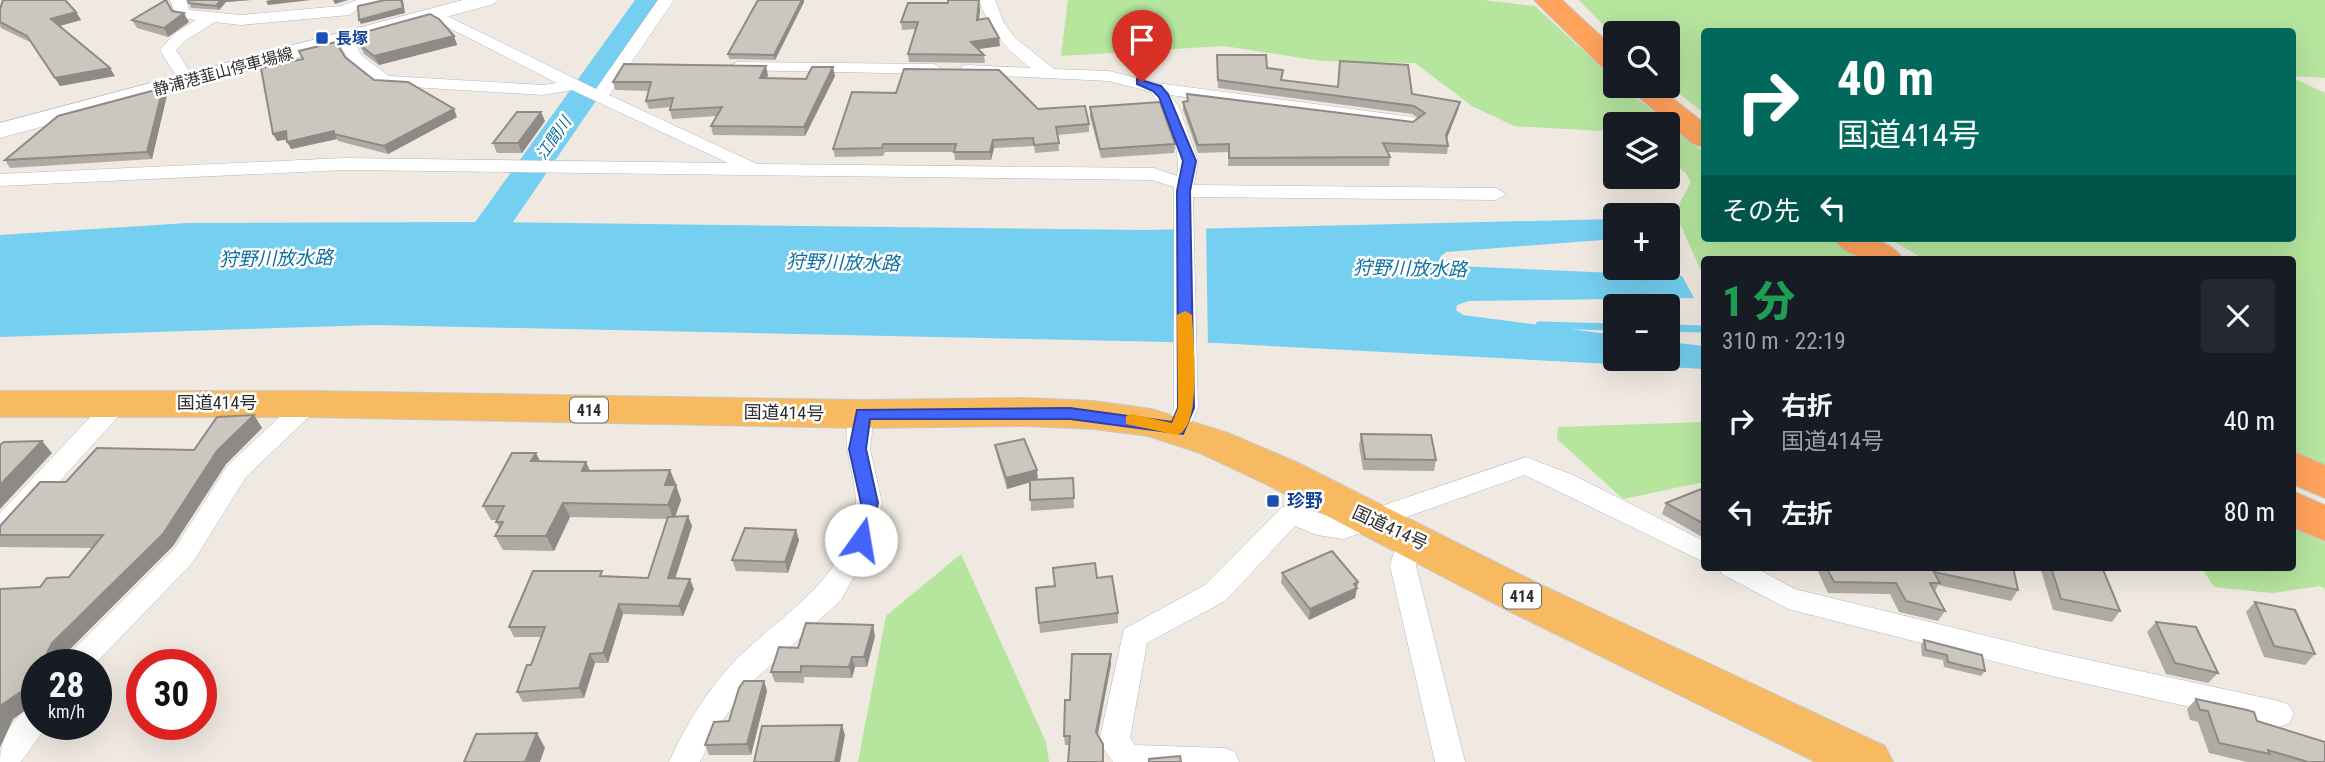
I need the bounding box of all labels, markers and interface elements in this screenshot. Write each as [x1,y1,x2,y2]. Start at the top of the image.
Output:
pin [1112,10,1172,82]
icon: arrive [1123,21,1161,59]
map controls [1603,21,1680,371]
button: search [1603,21,1680,98]
place label: 長塚 [336,29,368,48]
marker: 長塚 [314,30,330,46]
street label: 静浦港韮山停車場線 [151,44,295,99]
text: 40 m [1837,50,1934,107]
icon: right [1722,56,1813,147]
water label: 江間川 [532,112,576,163]
button: layers [1603,112,1680,189]
text: 国道414号 [1837,116,1980,154]
icon: left [1814,189,1852,227]
text: その先 [1722,196,1800,226]
button: + [1603,203,1680,280]
water label: 狩野川放水路 [219,246,335,271]
water label: 狩野川放水路 [786,250,902,275]
water label: 狩野川放水路 [1353,256,1469,281]
text: 1 分 [1722,277,1795,326]
button: close [2201,279,2275,353]
button: − [1603,294,1680,371]
text: 310 m · 22:19 [1722,328,1846,355]
text: 右折 [1781,391,1833,421]
street label: 国道414号 [177,392,257,413]
road number: 414 [570,398,608,422]
street label: 国道414号 [743,401,825,424]
icon: right [1722,402,1760,440]
text: 40 m [2224,406,2275,436]
text: 国道414号 [1781,428,1884,455]
place label: 珍野 [1287,490,1323,511]
marker: 珍野 [1265,493,1281,509]
icon: left [1722,493,1760,531]
text: 80 m [2224,497,2275,527]
text: 左折 [1781,499,1833,529]
street label: 国道414号 [1349,501,1431,554]
position arrow [824,503,898,577]
road number: 414 [1503,583,1541,608]
speed limit sign: 30 [126,649,217,740]
text: 28 [49,665,84,706]
text: km/h [48,701,85,722]

